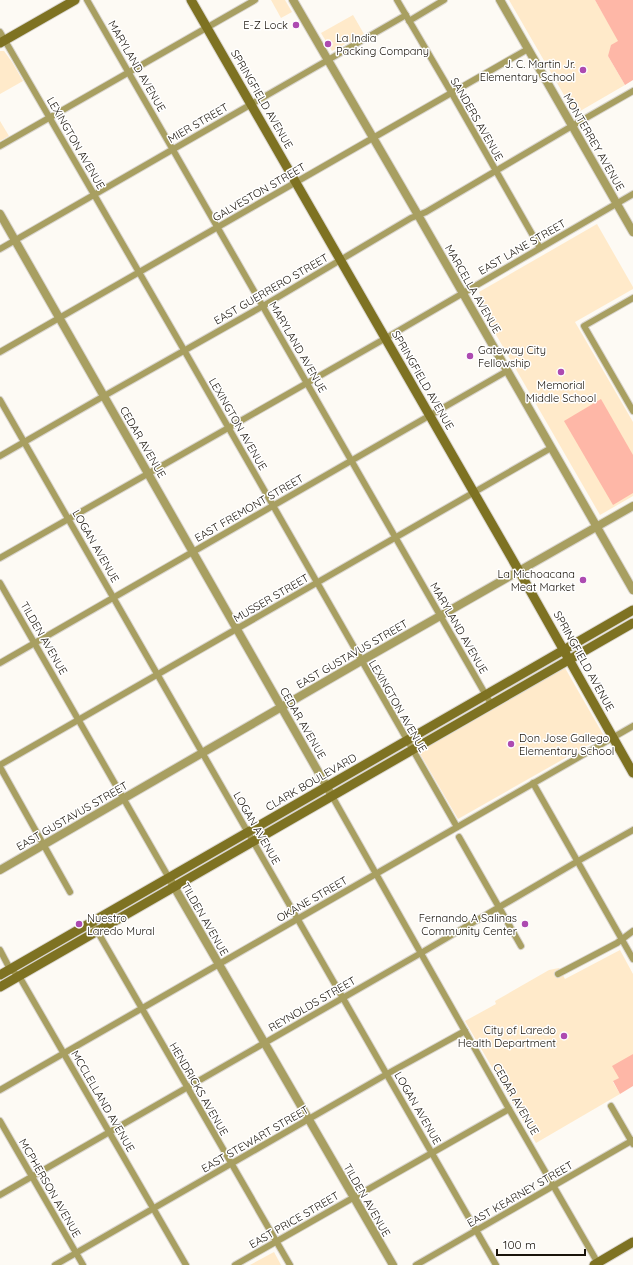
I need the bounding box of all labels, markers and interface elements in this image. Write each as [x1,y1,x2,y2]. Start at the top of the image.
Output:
street label: MARYLAND AVENUE [105,18,169,114]
place label: E-Z Lock [243,18,288,32]
marker: E-Z Lock [291,20,301,30]
place label: La India Packing Company [336,31,429,58]
marker: La India Packing Company [323,39,333,49]
street label: SPRINGFIELD AVENUE [228,47,296,151]
place label: J. C. Martin Jr. Elementary School [480,57,575,84]
marker: J. C. Martin Jr. Elementary School [578,65,588,75]
street label: SANDERS AVENUE [447,75,507,163]
street label: MONTERREY AVENUE [560,91,628,193]
street label: LEXINGTON AVENUE [44,94,108,192]
street label: MIER STREET [165,100,231,146]
street label: GALVESTON STREET [210,160,308,224]
street label: EAST LANE STREET [476,216,569,278]
street label: MARCELLA AVENUE [442,242,504,336]
street label: EAST GUERRERO STREET [211,250,331,328]
street label: MARYLAND AVENUE [266,299,330,395]
street label: SPRINGFIELD AVENUE [389,328,457,432]
place label: Gateway City Fellowship [478,343,546,370]
marker: Gateway City Fellowship [465,351,475,361]
marker: Memorial Middle School [556,367,566,377]
street label: LEXINGTON AVENUE [206,375,270,473]
place label: Memorial Middle School [526,378,596,405]
street label: CEDAR AVENUE [117,404,169,480]
street label: EAST FREMONT STREET [192,471,306,545]
street label: LOGAN AVENUE [70,507,122,585]
place label: La Michoacana Meat Market [497,567,575,594]
street label: MUSSER STREET [231,570,312,625]
marker: La Michoacana Meat Market [578,575,588,585]
street label: MARYLAND AVENUE [427,580,491,676]
street label: TILDEN AVENUE [17,599,71,677]
street label: SPRINGFIELD AVENUE [551,609,617,713]
street label: EAST GUSTAVUS STREET [294,616,411,692]
street label: LEXINGTON AVENUE [366,657,430,755]
street label: CEDAR AVENUE [277,685,329,761]
place label: Don Jose Gallego Elementary School [519,731,614,758]
marker: Don Jose Gallego Elementary School [506,739,516,749]
street label: CLARK BOULEVARD [263,750,359,814]
street label: EAST GUSTAVUS STREET [14,778,131,854]
street label: LOGAN AVENUE [231,789,283,867]
street label: OKANE STREET [274,873,350,925]
street label: TILDEN AVENUE [178,880,232,958]
place label: Nuestro Laredo Mural [87,911,155,938]
place label: Fernando A Salinas Community Center [419,911,518,938]
marker: Nuestro Laredo Mural [74,919,84,929]
marker: Fernando A Salinas Community Center [520,919,530,929]
street label: REYNOLDS STREET [266,973,358,1035]
place label: City of Laredo Health Department [458,1023,556,1050]
marker: City of Laredo Health Department [559,1031,569,1041]
street label: HENDRICKS AVENUE [167,1040,231,1138]
street label: MCCLELLAND AVENUE [68,1048,138,1154]
street label: CEDAR AVENUE [490,1061,542,1137]
street label: LOGAN AVENUE [392,1069,444,1147]
street label: EAST STEWART STREET [199,1102,312,1176]
street label: MCPHERSON AVENUE [16,1136,84,1240]
street label: EAST KEARNEY STREET [464,1158,576,1230]
street label: TILDEN AVENUE [340,1161,394,1239]
street label: EAST PRICE STREET [246,1188,342,1251]
scale bar [497,1231,585,1257]
text: 100 m [503,1237,536,1252]

